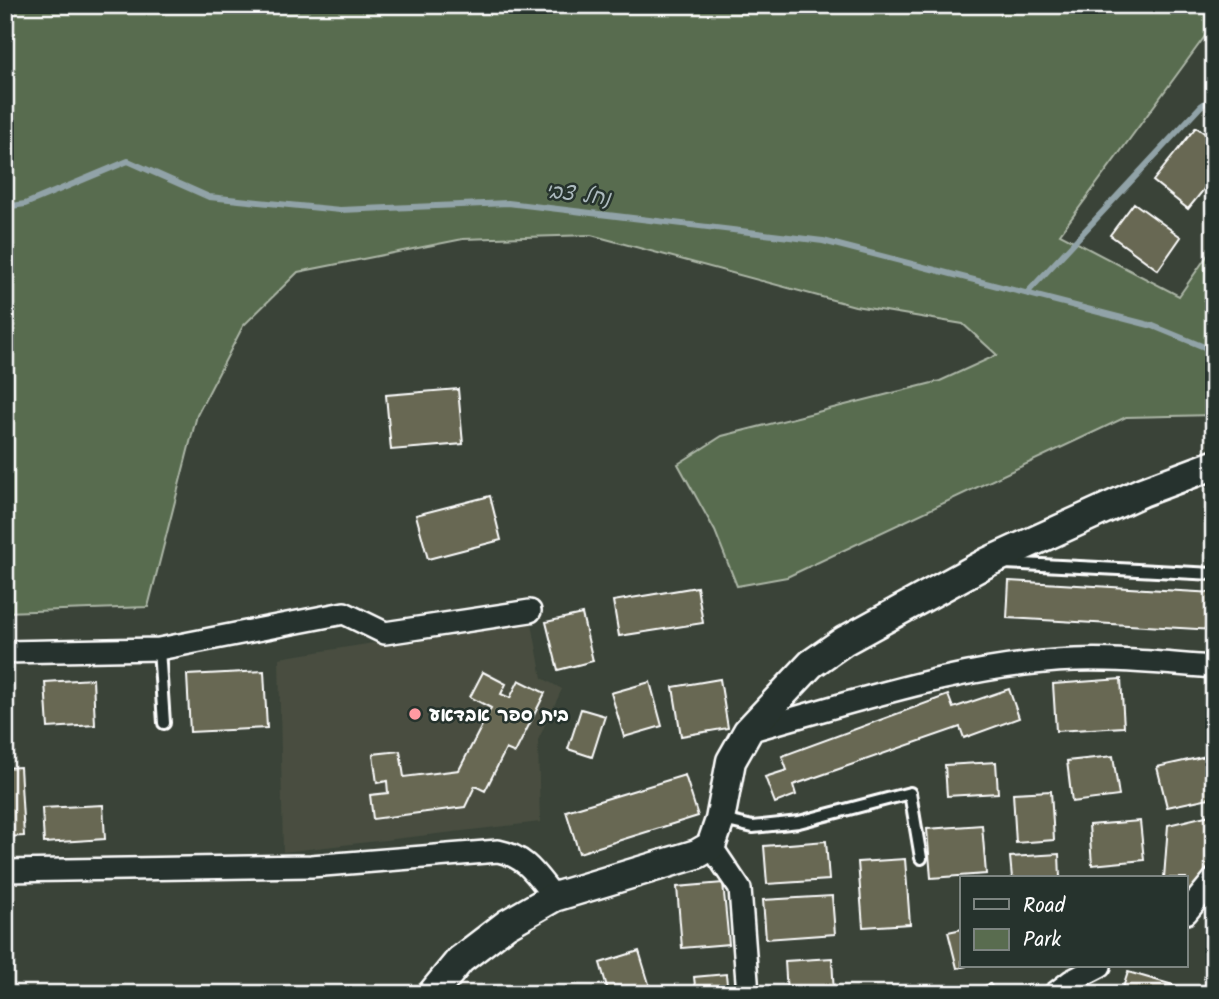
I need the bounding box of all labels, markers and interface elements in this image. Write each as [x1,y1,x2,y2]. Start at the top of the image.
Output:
water label: נחל צבי [543,175,614,216]
place label: בית ספר אבדאע [429,701,569,731]
marker: בית ספר אבדאע [407,706,423,722]
legend [960,876,1188,968]
text: Road [1023,890,1066,923]
text: Park [1023,924,1061,957]

